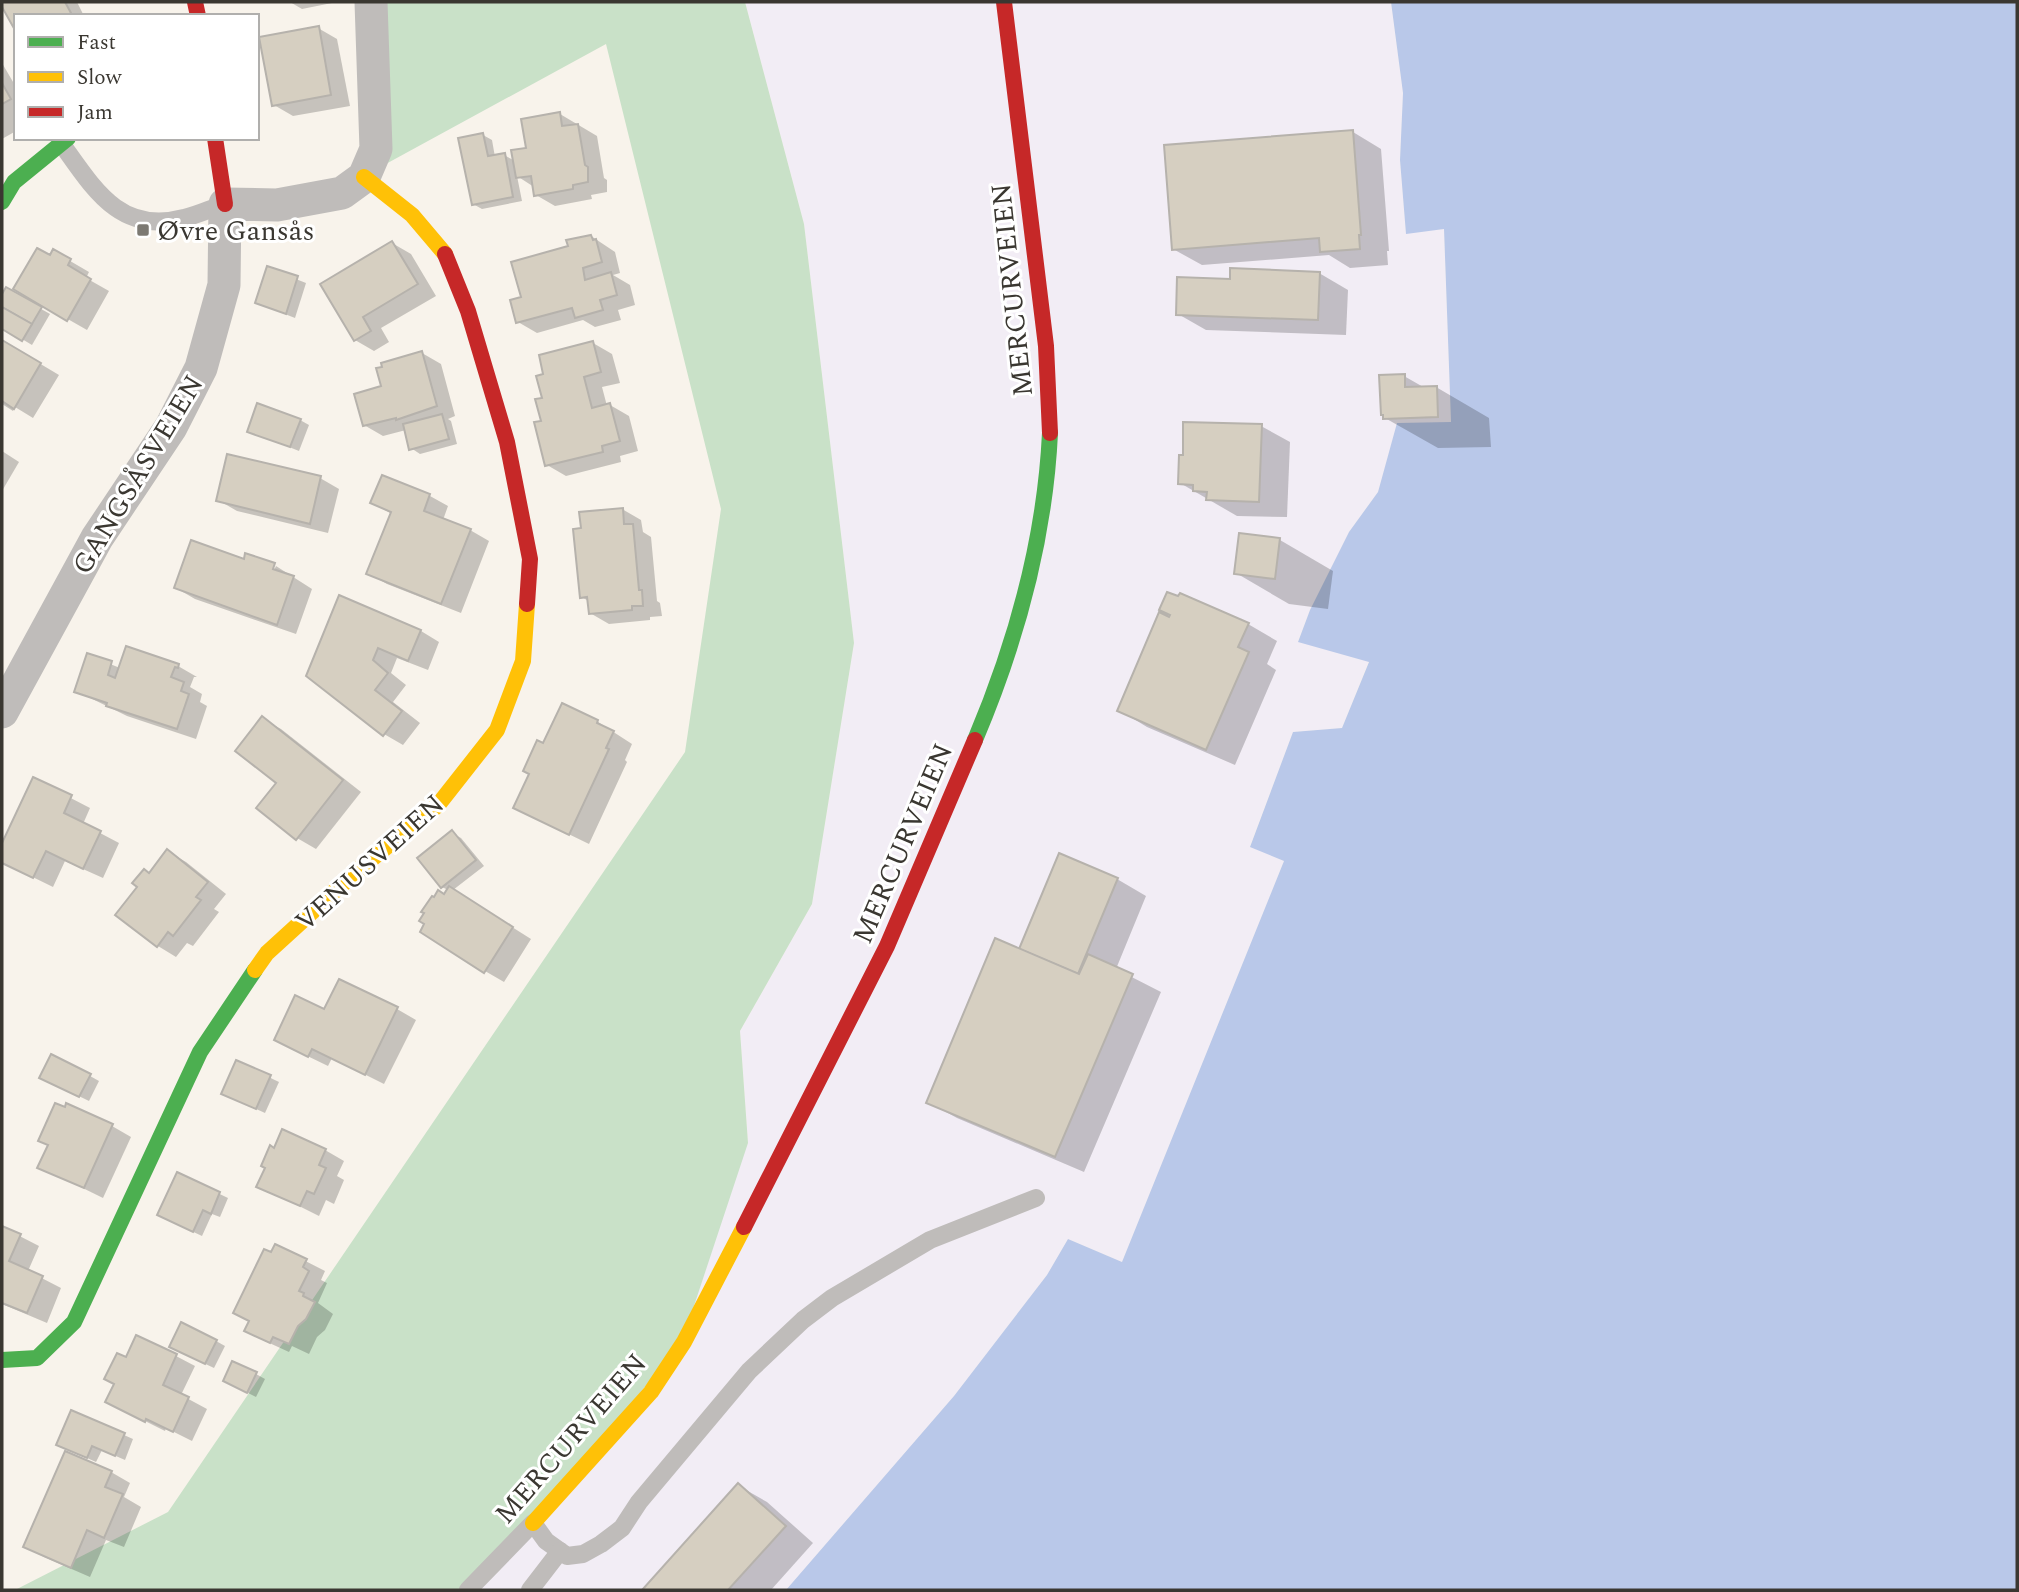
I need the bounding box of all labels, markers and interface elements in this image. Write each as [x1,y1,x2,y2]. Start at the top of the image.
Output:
legend [14,14,259,140]
text: Fast [77,27,116,59]
text: Slow [77,62,123,94]
text: Jam [77,97,113,129]
street label: MERCURVEIEN [980,181,1045,399]
place label: Øvre Gansås [157,210,315,253]
marker: Øvre Gansås [135,222,151,238]
street label: GANGSÅSVEIEN [61,366,215,583]
street label: MERCURVEIEN [842,737,965,951]
street label: VENUSVEIEN [285,784,455,942]
street label: MERCURVEIEN [485,1344,658,1534]

